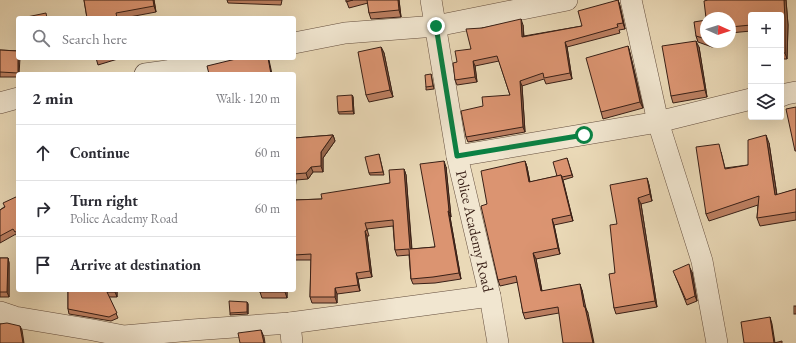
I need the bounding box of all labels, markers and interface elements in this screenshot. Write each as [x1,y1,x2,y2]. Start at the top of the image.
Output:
north arrow [700,12,736,48]
map controls [748,12,784,120]
button: + [748,12,784,48]
search box [16,16,296,60]
route end [427,17,445,35]
icon: search [30,27,52,49]
text: Search here [62,29,127,48]
button: − [748,48,784,84]
button: layers [748,84,784,120]
text: 2 min [32,87,73,109]
text: Walk · 120 m [216,90,280,107]
route start [575,126,593,144]
icon: ahead [32,142,54,164]
text: Continue [70,143,130,162]
text: 60 m [255,144,280,161]
street label: Police Academy Road [452,168,498,294]
text: Turn right [70,191,138,210]
icon: right [32,198,54,220]
text: 60 m [255,200,280,217]
text: Police Academy Road [70,210,178,227]
icon: arrive [32,254,54,276]
text: Arrive at destination [70,255,201,274]

